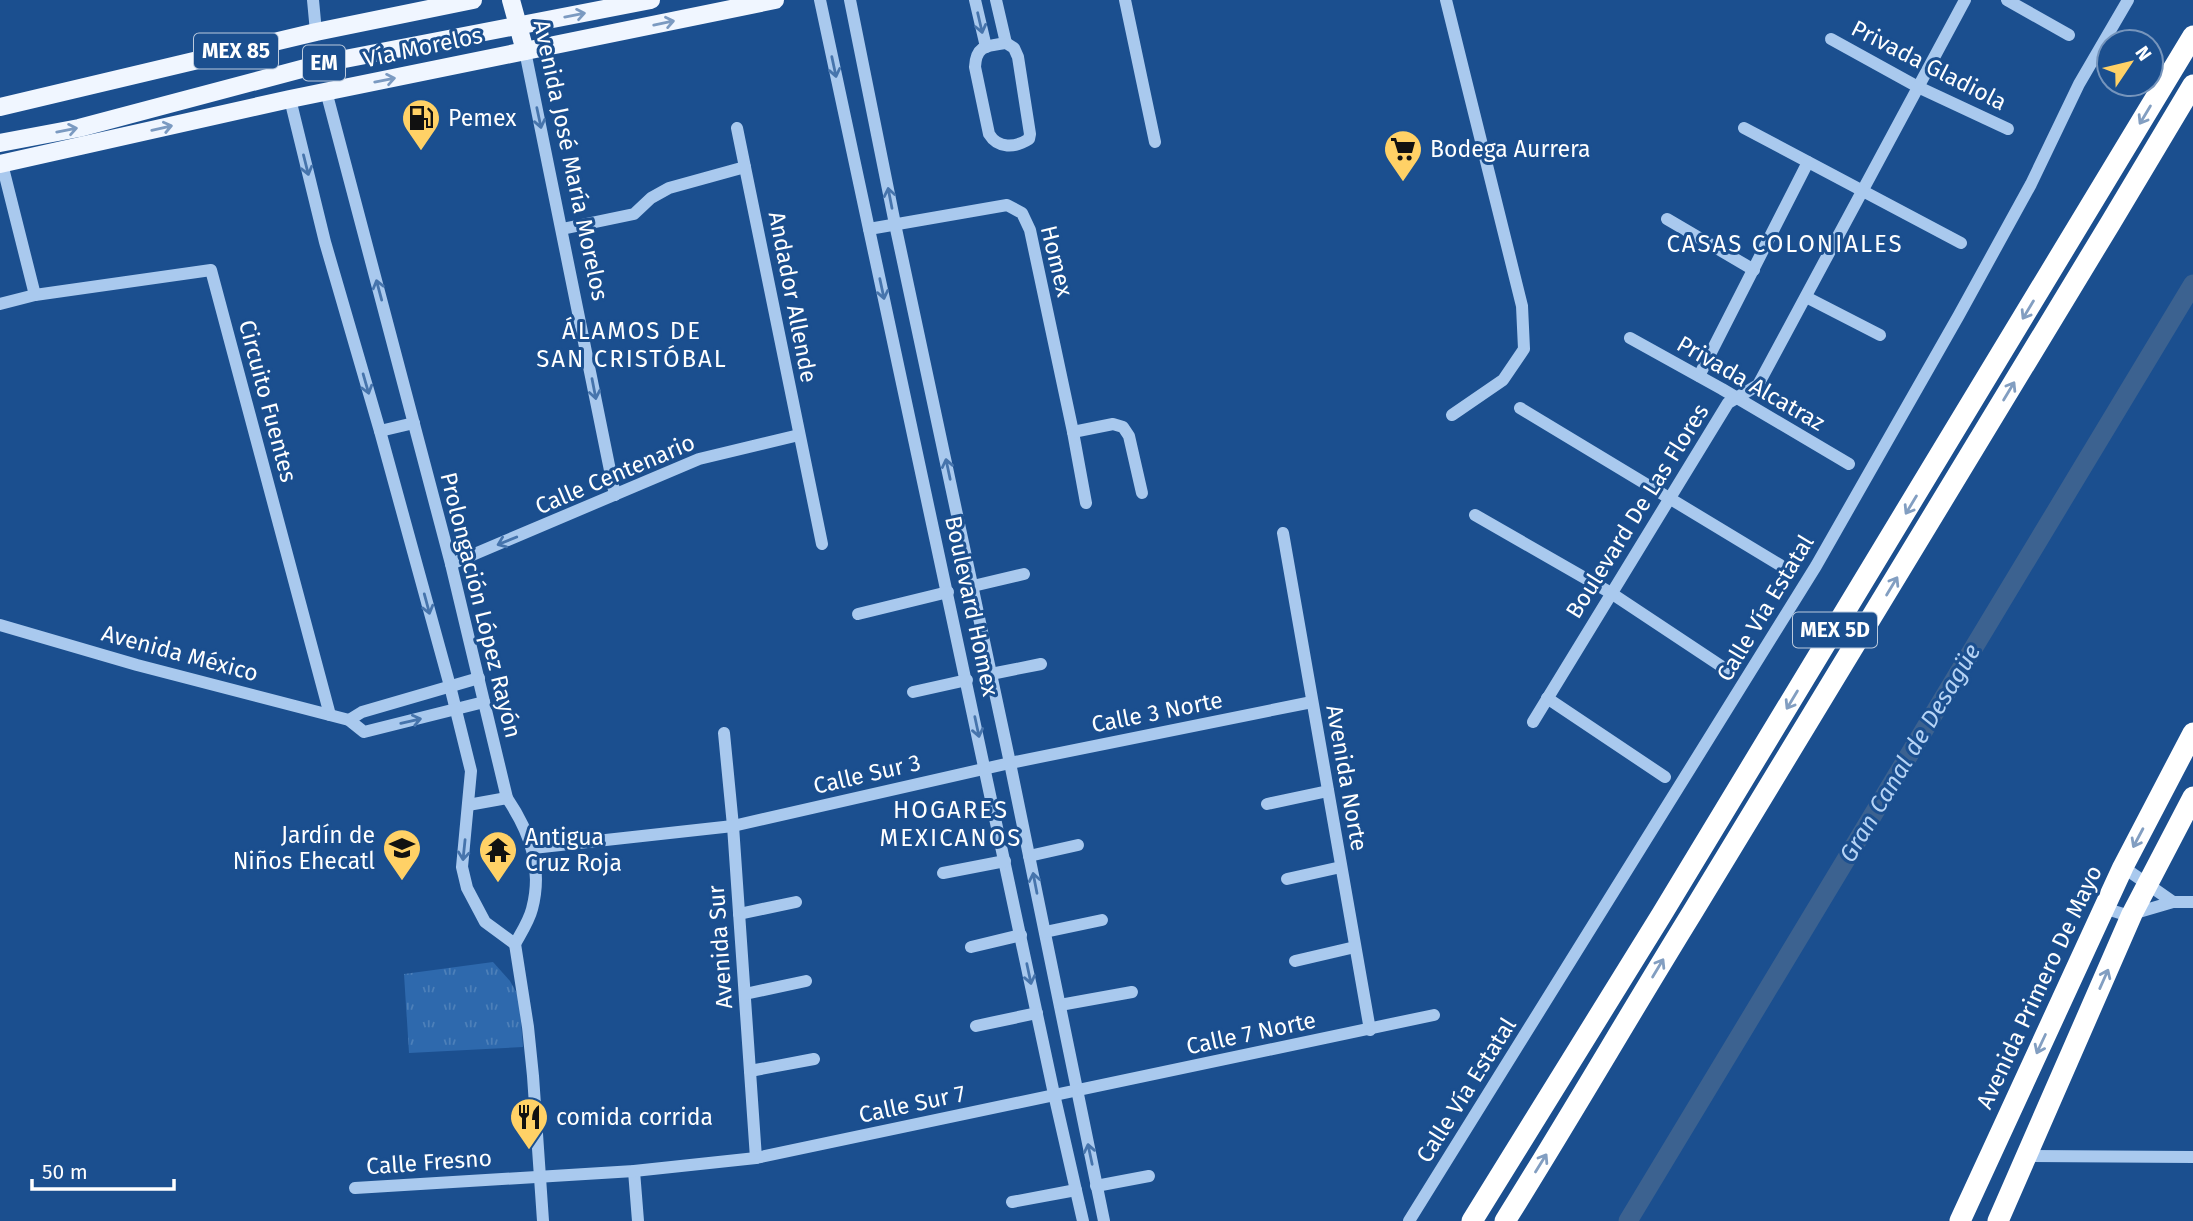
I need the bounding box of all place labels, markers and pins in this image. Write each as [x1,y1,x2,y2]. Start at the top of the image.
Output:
fuel station icon: Pemex [400,97,442,152]
place label: Pemex [448,104,517,132]
supermarket icon: Bodega Aurrera [1382,128,1424,183]
place label: Bodega Aurrera [1430,135,1591,163]
place label: Jardín de Niños Ehecatl [233,821,375,875]
place label: Antigua Cruz Roja [525,823,622,877]
school or university icon: Jardín de Niños Ehecatl [381,827,423,882]
temple icon: Antigua Cruz Roja [477,829,519,884]
restaurant icon: comida corrida [508,1096,550,1151]
place label: comida corrida [556,1103,713,1131]

